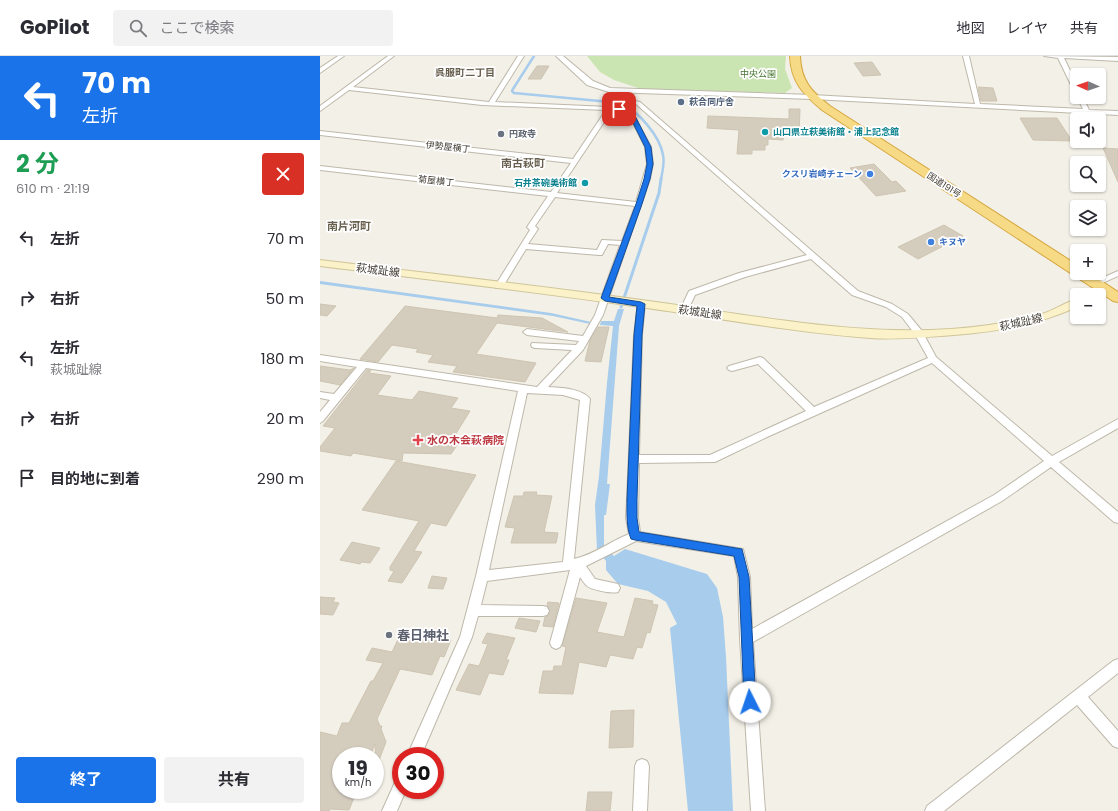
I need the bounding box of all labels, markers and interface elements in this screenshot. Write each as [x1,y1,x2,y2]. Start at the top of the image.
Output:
search box [113,10,393,46]
text: GoPilot [20,14,89,41]
icon: search [127,17,149,39]
text: ここで検索 [159,17,234,38]
text: 地図 [956,18,984,38]
text: レイヤ [1006,18,1048,38]
text: 共有 [1070,18,1098,38]
text: 70 m [82,64,151,103]
district label: 呉服町二丁目 [435,65,495,80]
park label: 中央公園 [740,68,776,80]
north arrow [1070,68,1106,104]
map controls [1070,68,1106,324]
icon: left [16,72,68,124]
pin [602,92,636,126]
place label: 萩合同庁舎 [689,96,734,108]
marker: 萩合同庁舎 [676,97,686,107]
icon: arrive [608,98,630,120]
text: 左折 [82,103,118,128]
button: sound [1070,112,1106,148]
place label: 山口県立萩美術館・浦上記念館 [773,126,899,138]
marker: 山口県立萩美術館・浦上記念館 [760,127,770,137]
place label: 円政寺 [509,128,536,140]
marker: 円政寺 [496,129,506,139]
street label: 伊勢屋横丁 [424,139,471,155]
text: 2 分 [16,147,59,180]
button: close [262,153,304,195]
district label: 南古萩町 [501,155,545,171]
button: search [1070,156,1106,192]
place label: クスリ岩崎チェーン [782,168,862,180]
marker: クスリ岩崎チェーン [865,169,875,179]
street label: 国道191号 [925,170,963,200]
street label: 菊屋横丁 [417,173,455,189]
place label: 石井茶碗美術館 [514,177,577,189]
marker: 石井茶碗美術館 [580,178,590,188]
text: 610 m · 21:19 [16,179,90,198]
button: layers [1070,200,1106,236]
district label: 南片河町 [327,218,371,234]
icon: left [16,227,38,249]
text: 左折 [50,228,80,249]
text: 70 m [267,228,304,249]
place label: キヌヤ [939,236,966,248]
marker: キヌヤ [926,237,936,247]
button: + [1070,244,1106,280]
street label: 萩城趾線 [355,259,401,281]
icon: right [16,287,38,309]
text: 右折 [50,288,80,309]
text: 50 m [266,288,304,309]
button: − [1070,288,1106,324]
street label: 萩城趾線 [677,301,723,323]
street label: 萩城趾線 [998,309,1044,335]
text: 左折 [50,337,80,358]
icon: left [16,347,38,369]
text: 180 m [261,348,304,369]
text: 萩城趾線 [50,360,102,379]
icon: right [16,407,38,429]
text: 右折 [50,408,80,429]
text: 20 m [266,408,304,429]
place label: 水の木会萩病院 [427,432,504,448]
marker: 水の木会萩病院 [412,434,424,446]
icon: arrive [16,467,38,489]
text: 目的地に到着 [50,468,140,489]
text: 290 m [257,468,304,489]
place label: 春日神社 [397,626,449,645]
marker: 春日神社 [384,630,394,640]
position arrow [729,681,771,723]
speed limit sign: 30 [392,747,444,799]
text: 19 [348,754,368,782]
button: 終了 [16,757,156,803]
button: 共有 [164,757,304,803]
text: km/h [345,775,371,790]

